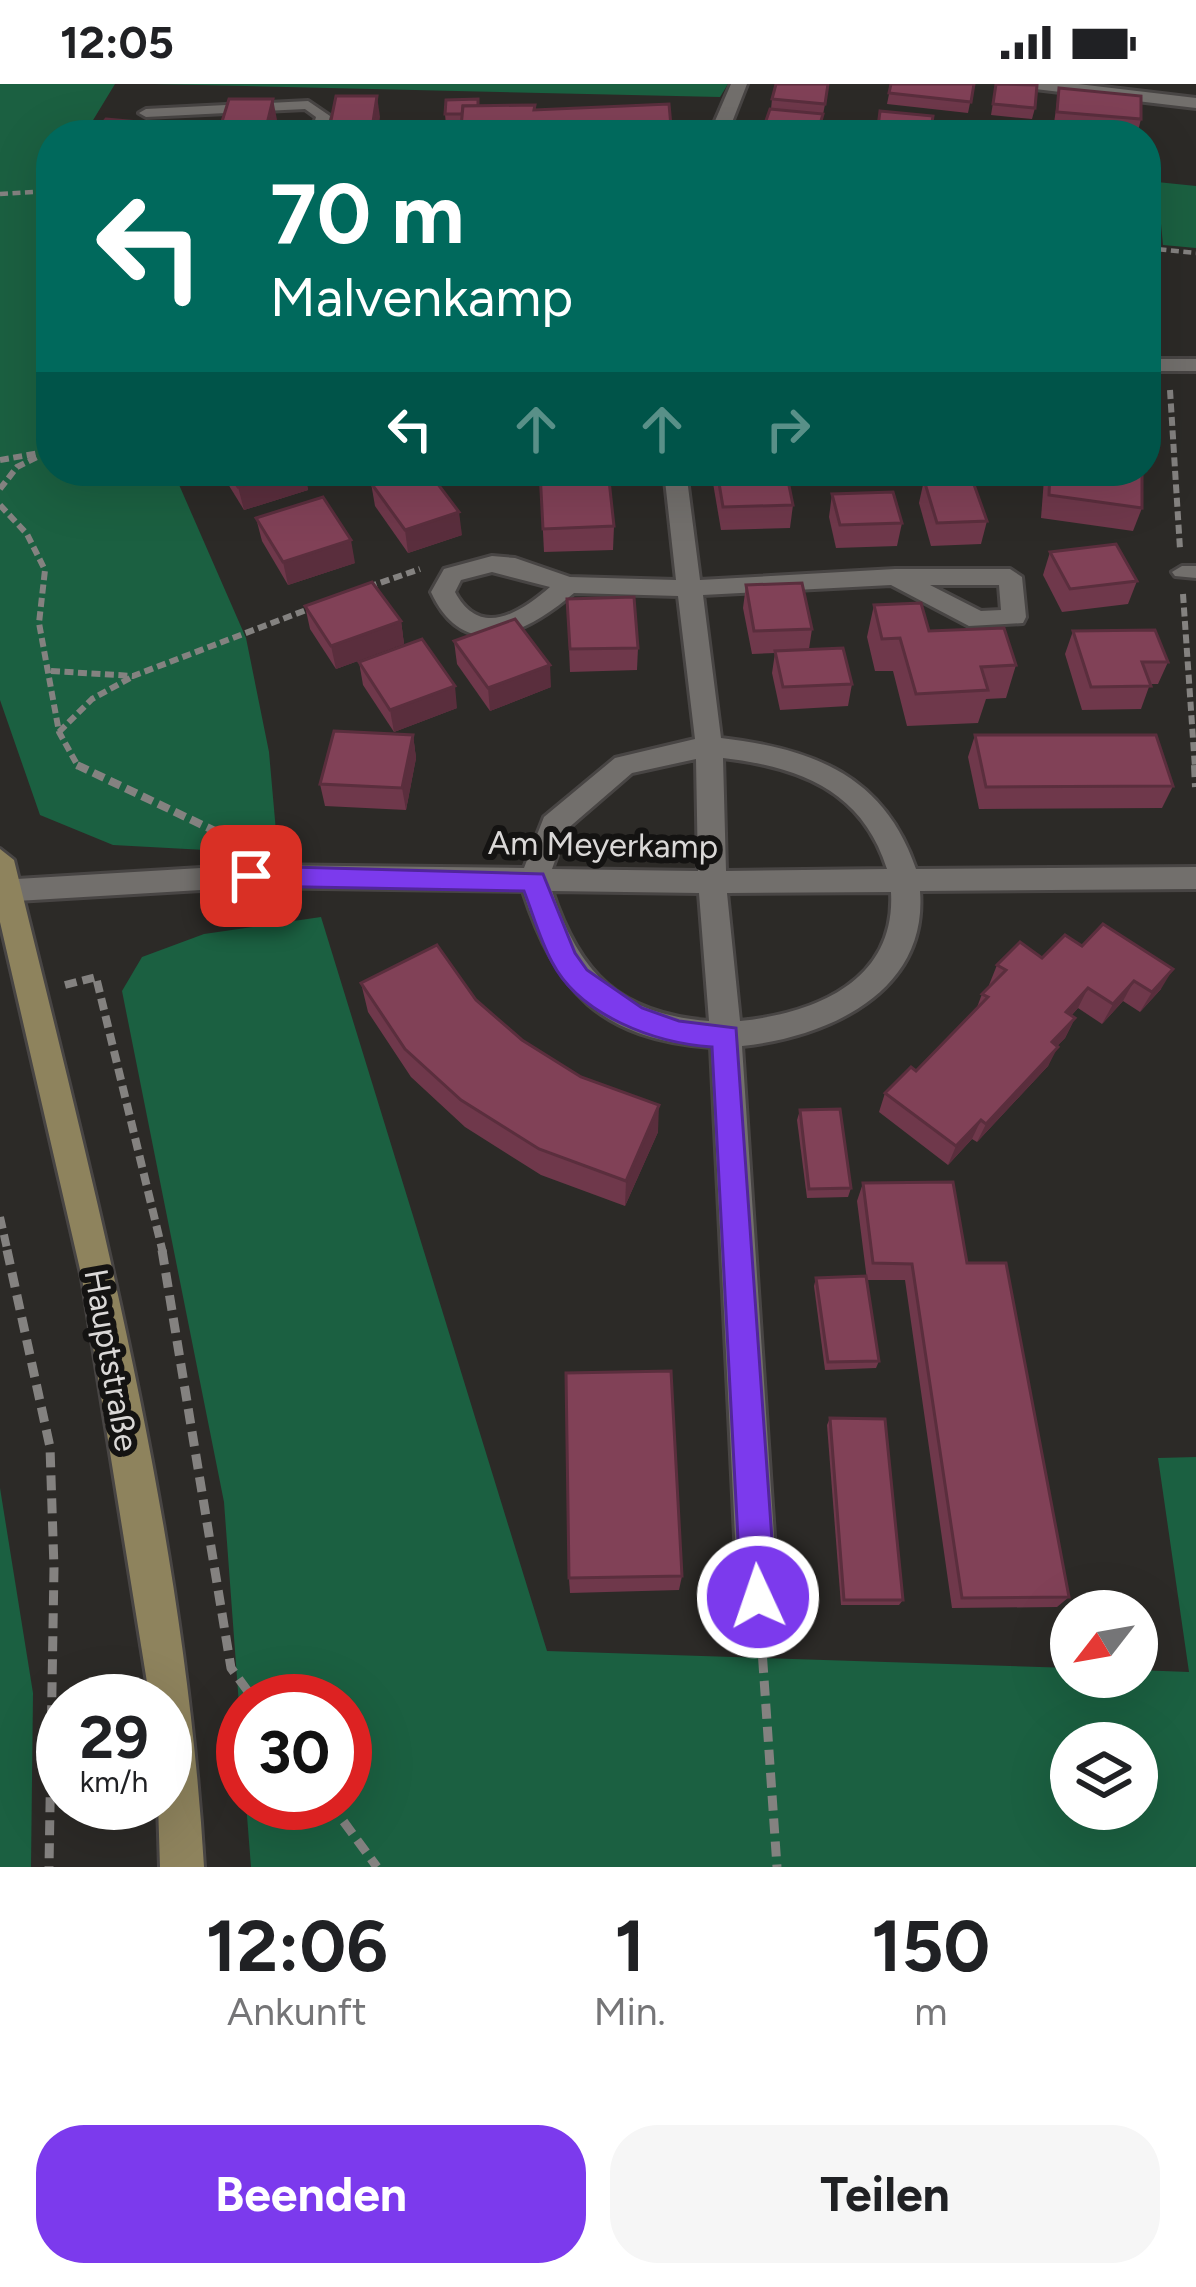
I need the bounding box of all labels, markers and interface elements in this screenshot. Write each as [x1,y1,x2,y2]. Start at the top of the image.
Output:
text: 12:05 [60,15,174,69]
text: 70 m [270,163,464,264]
icon: left [72,168,228,324]
text: Malvenkamp [270,265,573,330]
icon: left [377,396,443,462]
icon: ahead [503,396,569,462]
icon: ahead [629,396,695,462]
icon: right [755,396,821,462]
street label: Am Meyerkamp [488,823,718,866]
pin [200,825,302,927]
icon: arrive [218,843,284,909]
street label: Hauptstraße [76,1266,147,1454]
position arrow [695,1534,821,1660]
north arrow [1050,1590,1158,1698]
map controls [1050,1590,1158,1830]
speed limit sign: 30 [216,1674,372,1830]
text: 29 [79,1701,149,1773]
button: layers [1050,1722,1158,1830]
text: km/h [80,1763,148,1800]
text: 12:06 [206,1903,388,1989]
text: 1 [614,1903,645,1989]
text: 150 [871,1903,990,1989]
text: Ankunft [227,1988,367,2035]
text: Min. [594,1988,666,2035]
text: m [914,1988,947,2035]
button: Beenden [36,2125,586,2263]
button: Teilen [610,2125,1160,2263]

